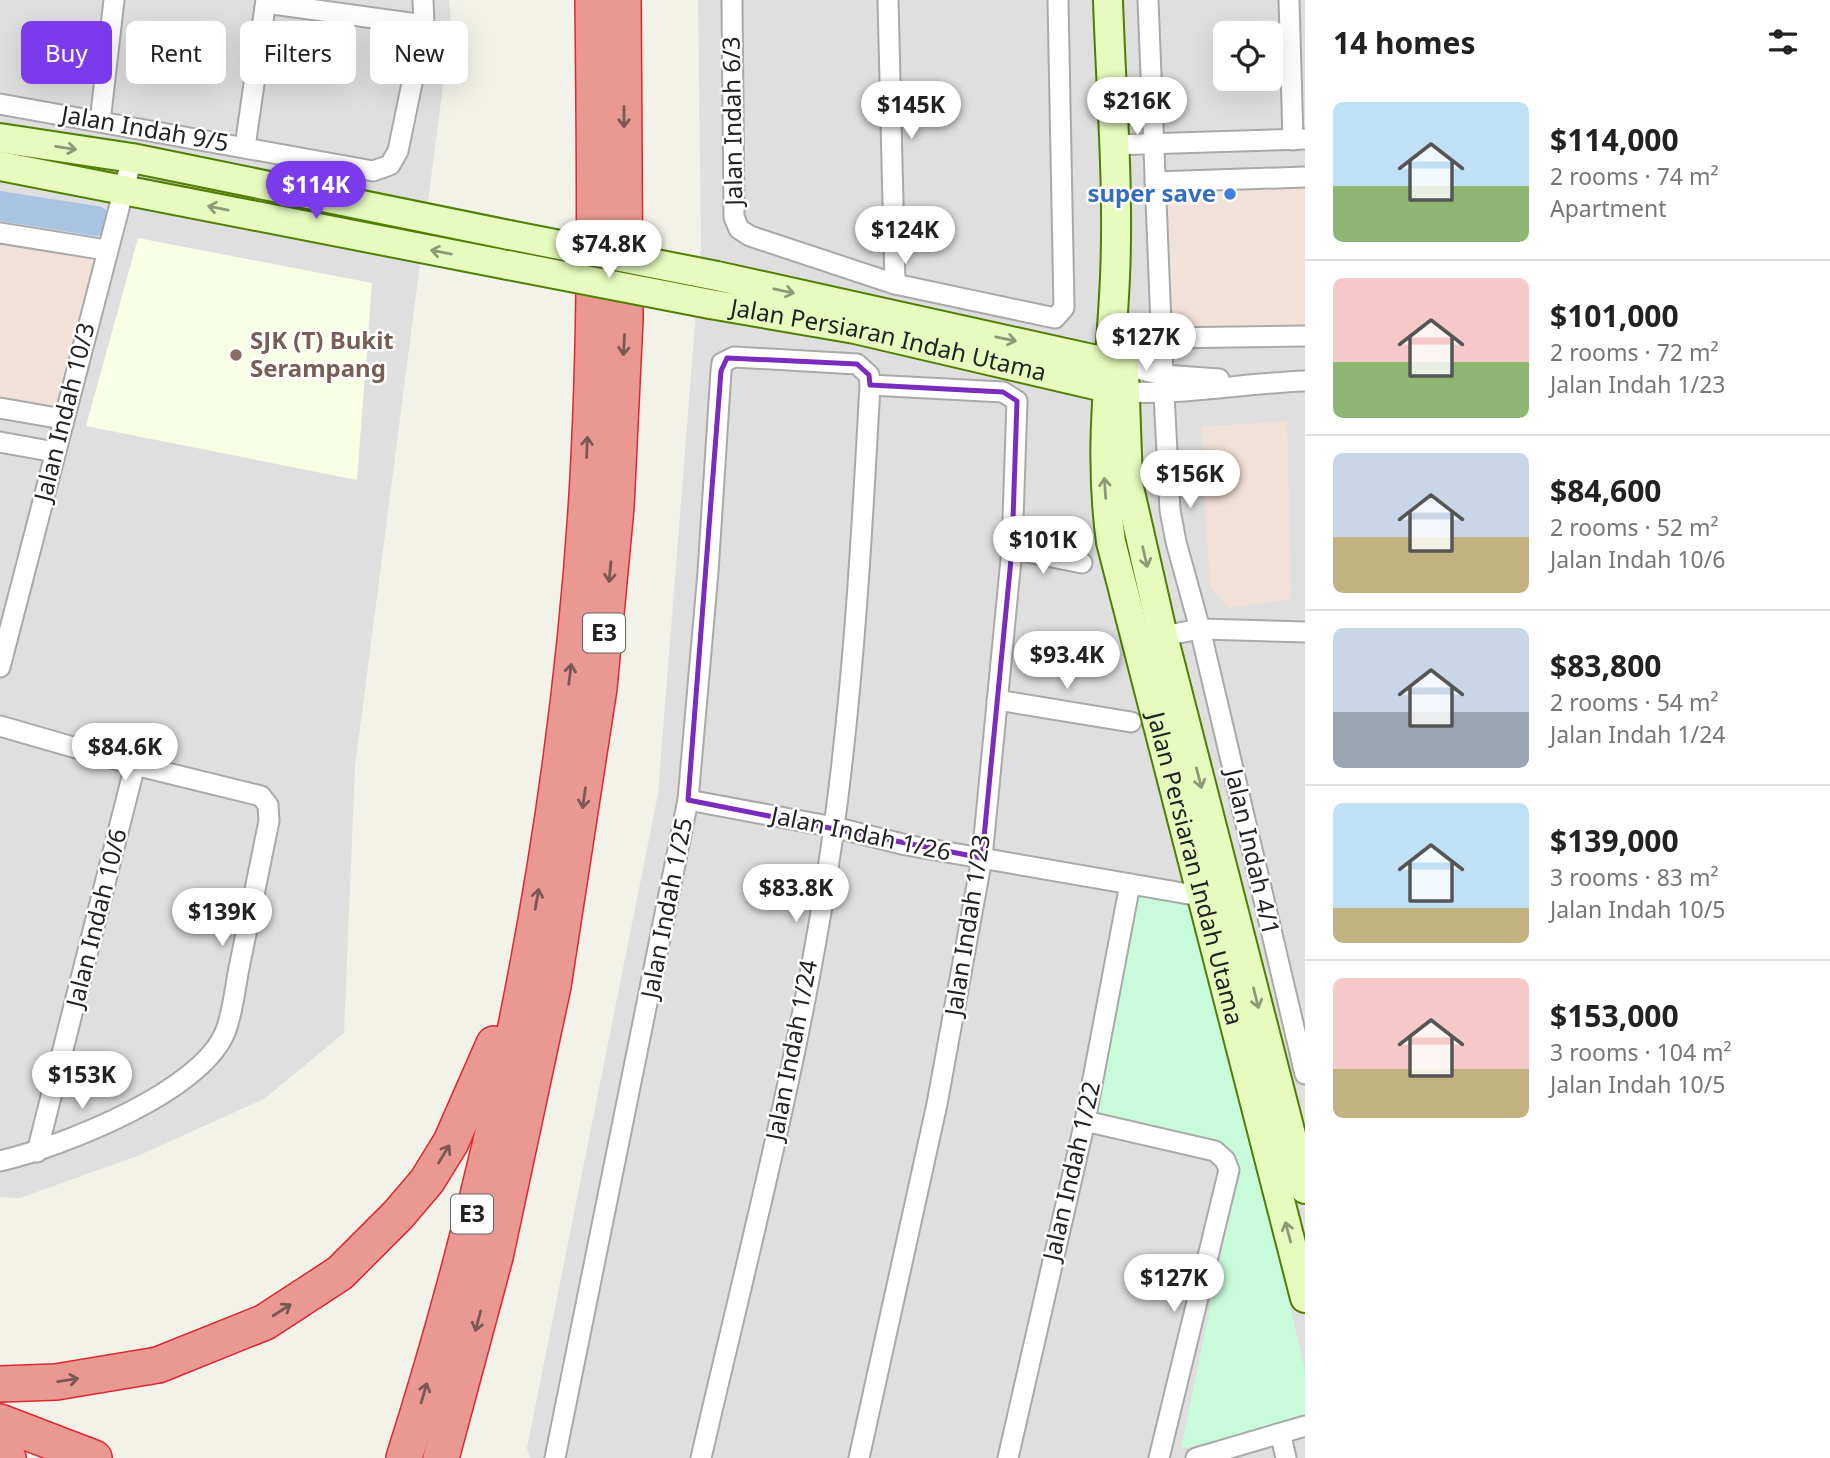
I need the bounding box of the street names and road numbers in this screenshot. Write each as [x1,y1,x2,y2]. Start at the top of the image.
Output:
street label: Jalan Indah 6/3 [714,36,750,208]
street label: Jalan Indah 9/5 [57,96,232,158]
street label: Jalan Persiaran Indah Utama [726,289,1050,388]
street label: Jalan Indah 10/3 [25,319,102,506]
road number: E3 [583,614,625,652]
street label: Jalan Persiaran Indah Utama [1140,706,1252,1028]
street label: Jalan Indah 4/1 [1218,763,1289,938]
street label: Jalan Indah 1/26 [766,797,954,868]
street label: Jalan Indah 1/25 [631,815,699,1003]
street label: Jalan Indah 10/6 [57,825,134,1012]
street label: Jalan Indah 1/23 [936,832,997,1020]
street label: Jalan Indah 1/24 [756,956,824,1145]
street label: Jalan Indah 1/22 [1033,1078,1107,1266]
road number: E3 [451,1194,493,1233]

